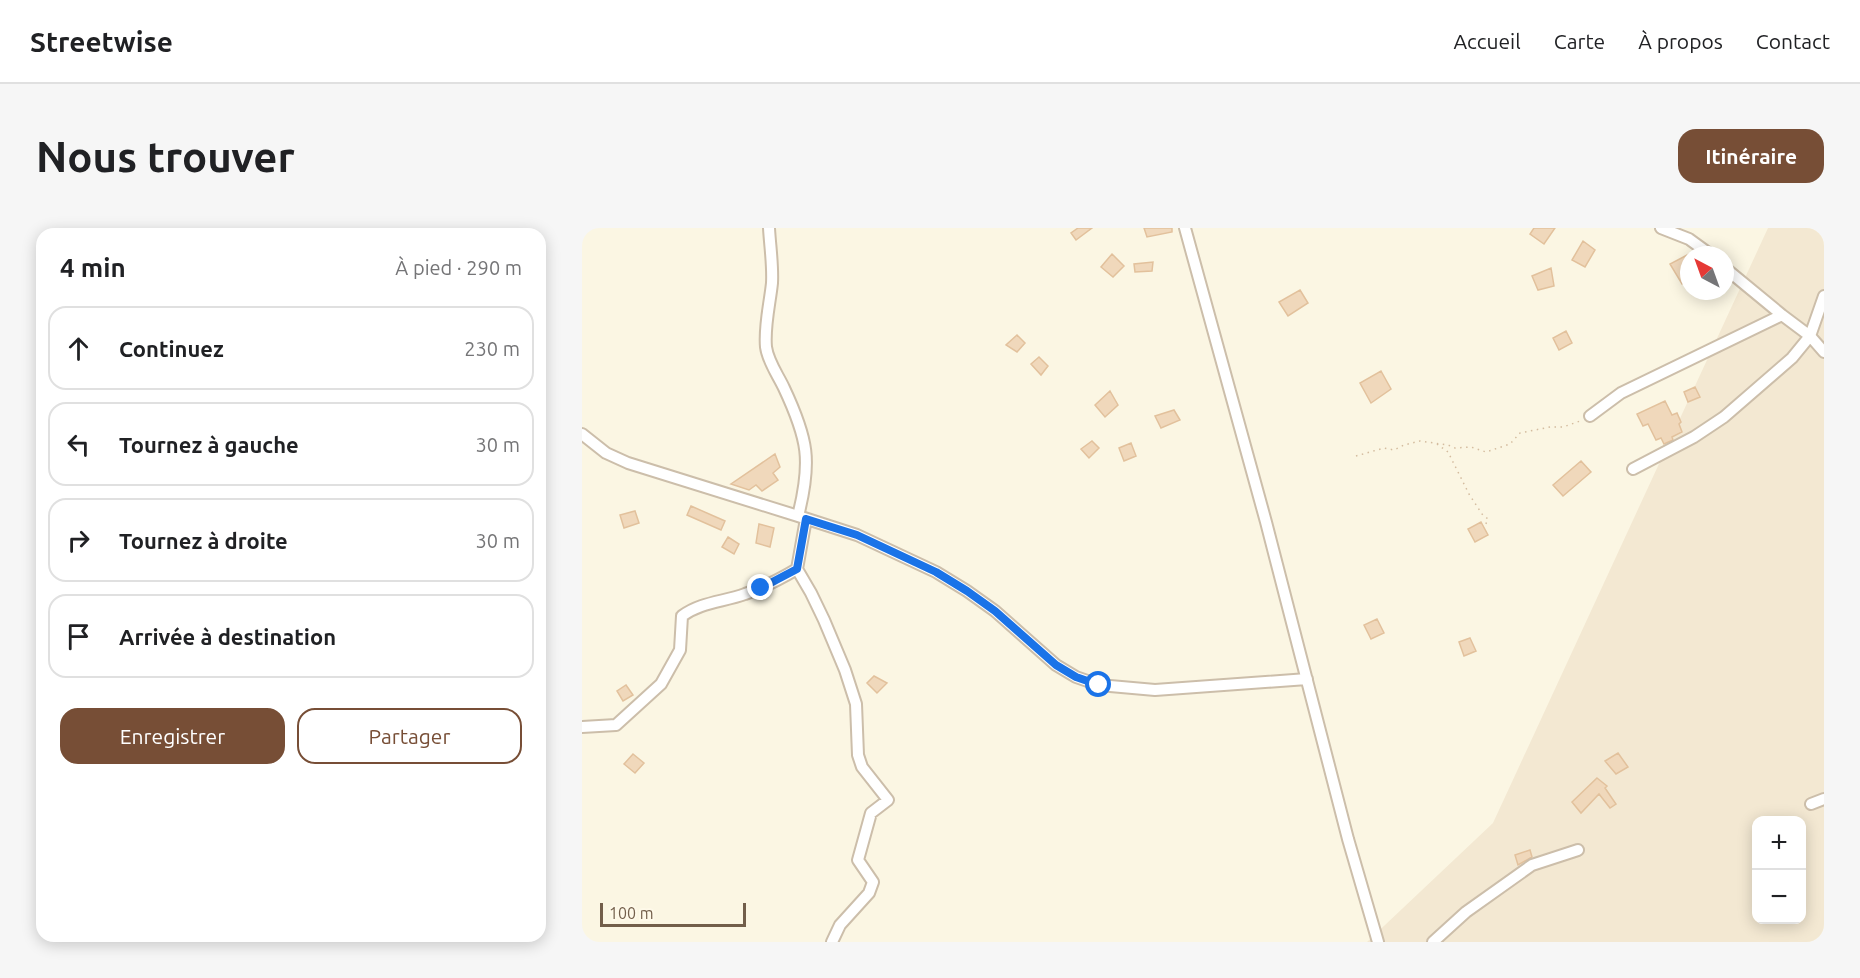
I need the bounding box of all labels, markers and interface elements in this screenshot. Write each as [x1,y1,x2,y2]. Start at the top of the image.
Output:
text: Streetwise [30,26,173,57]
text: Accueil [1453,29,1521,53]
text: Carte [1554,29,1605,53]
text: À propos [1638,29,1723,53]
text: Contact [1756,29,1830,53]
button: Itinéraire [1678,129,1824,183]
text: Nous trouver [36,133,295,180]
north arrow [1680,246,1734,300]
text: 4 min [60,253,126,282]
text: À pied · 290 m [395,256,522,279]
icon: ahead [62,332,95,365]
text: Continuez [119,336,224,361]
text: 230 m [464,337,520,360]
icon: left [62,428,95,461]
text: Tournez à gauche [119,432,299,457]
text: 30 m [476,433,520,456]
icon: right [62,524,95,557]
text: Tournez à droite [119,528,288,553]
text: 30 m [476,529,520,552]
route end [747,574,773,600]
icon: arrive [62,620,95,653]
text: Arrivée à destination [119,624,336,649]
route start [1085,671,1111,697]
button: Enregistrer [60,708,285,764]
button: Partager [297,708,522,764]
map controls [1752,816,1806,924]
button: + [1752,816,1806,870]
button: − [1752,870,1806,924]
scale bar [600,900,746,928]
text: 100 m [609,904,654,922]

